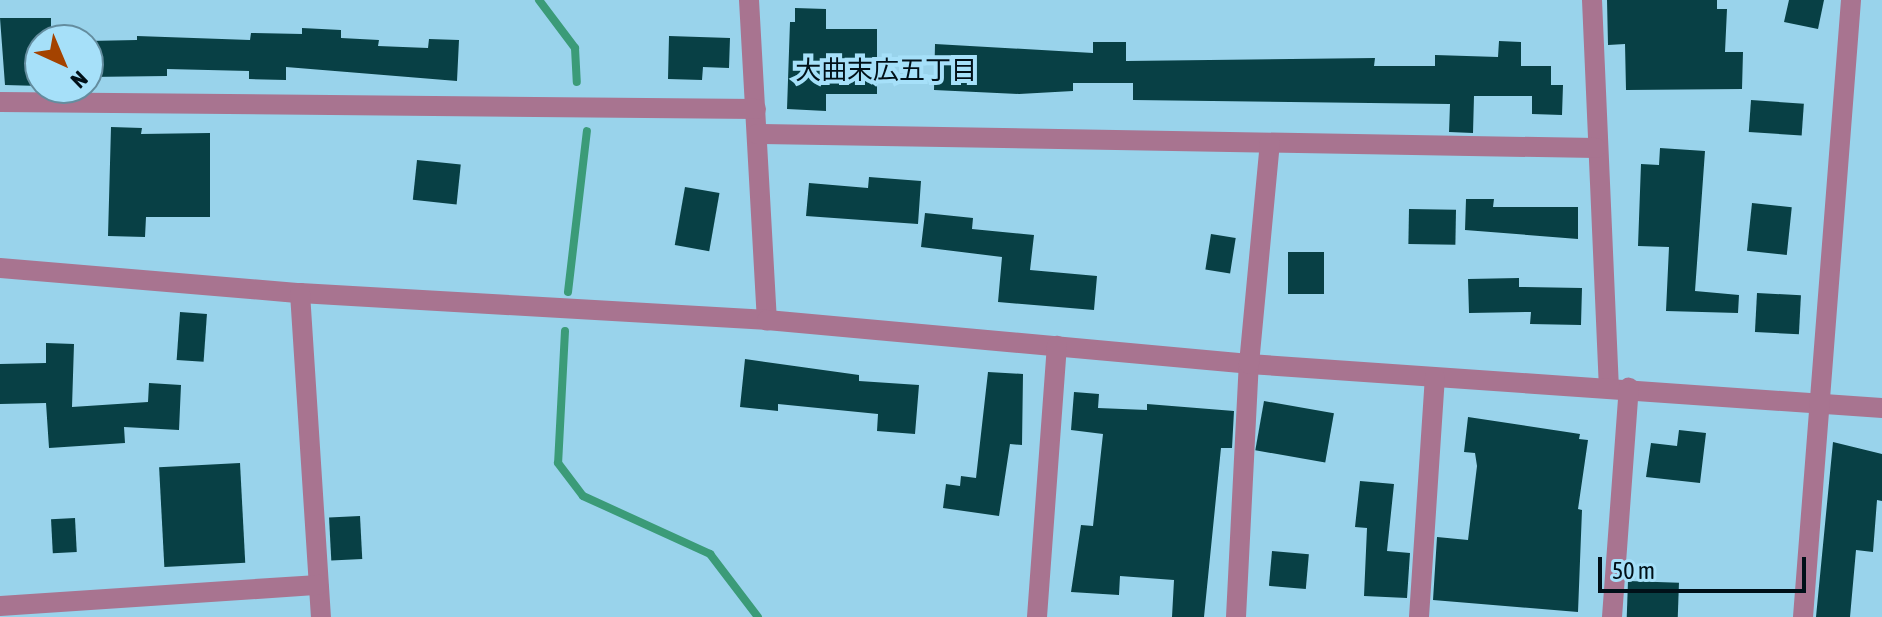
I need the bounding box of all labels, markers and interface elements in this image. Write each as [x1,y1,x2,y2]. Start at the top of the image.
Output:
north arrow [24,24,104,104]
district label: 大曲末広五丁目 [795,55,977,87]
text: N [66,66,93,94]
scale bar [1602,541,1810,591]
text: 50 m [1612,557,1655,584]

